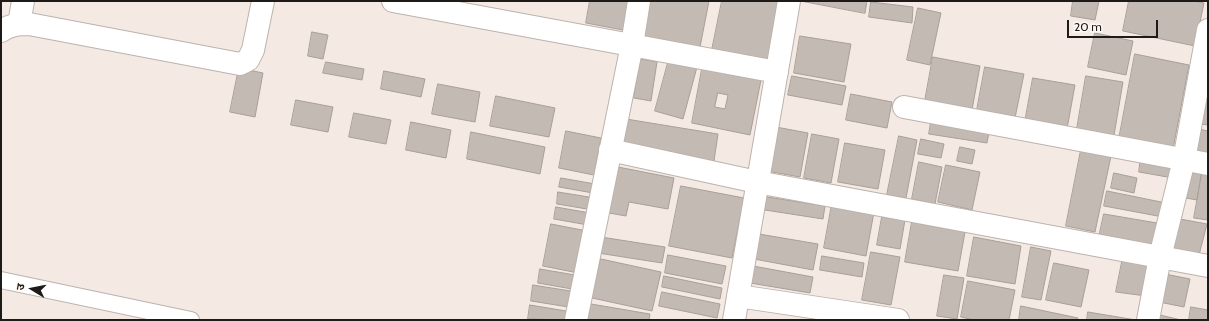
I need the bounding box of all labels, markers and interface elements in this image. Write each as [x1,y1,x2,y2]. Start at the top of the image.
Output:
scale bar [1069,12,1160,38]
text: 20 m [1074,19,1102,34]
north arrow [12,269,52,309]
text: उ [13,283,28,291]

